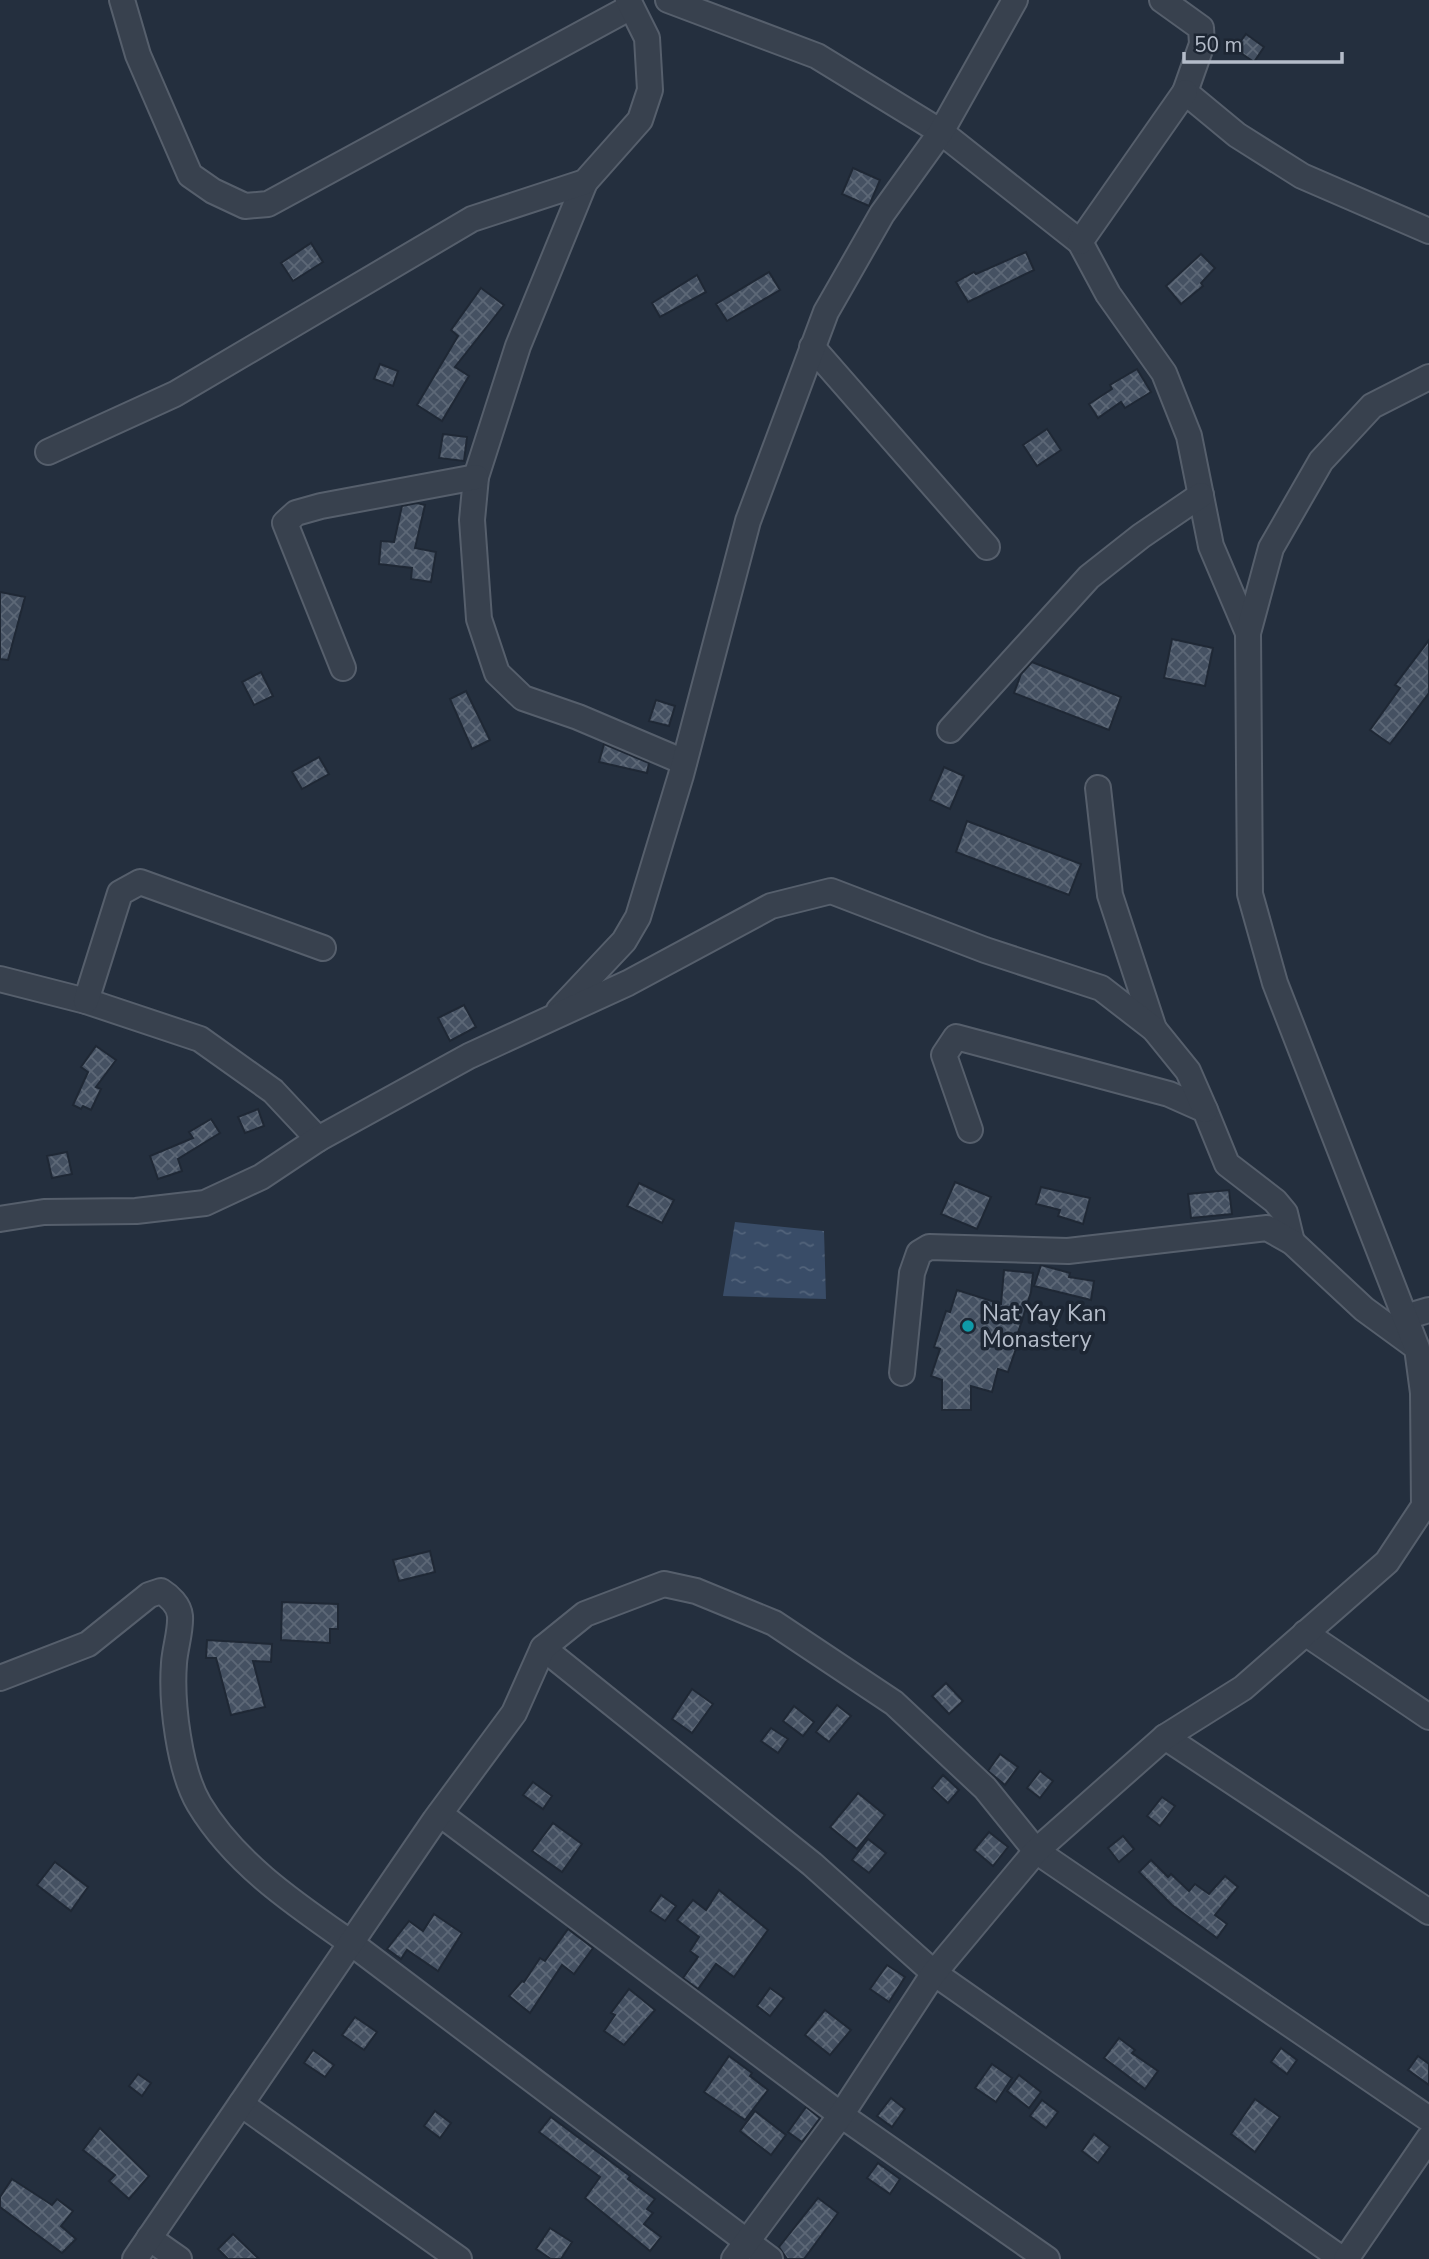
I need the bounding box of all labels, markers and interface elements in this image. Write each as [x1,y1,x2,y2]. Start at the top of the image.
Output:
scale bar [1184,21,1342,65]
text: 50 m [1194,31,1243,59]
place label: Nat Yay Kan Monastery [982,1298,1107,1355]
marker: Nat Yay Kan Monastery [960,1318,976,1334]

